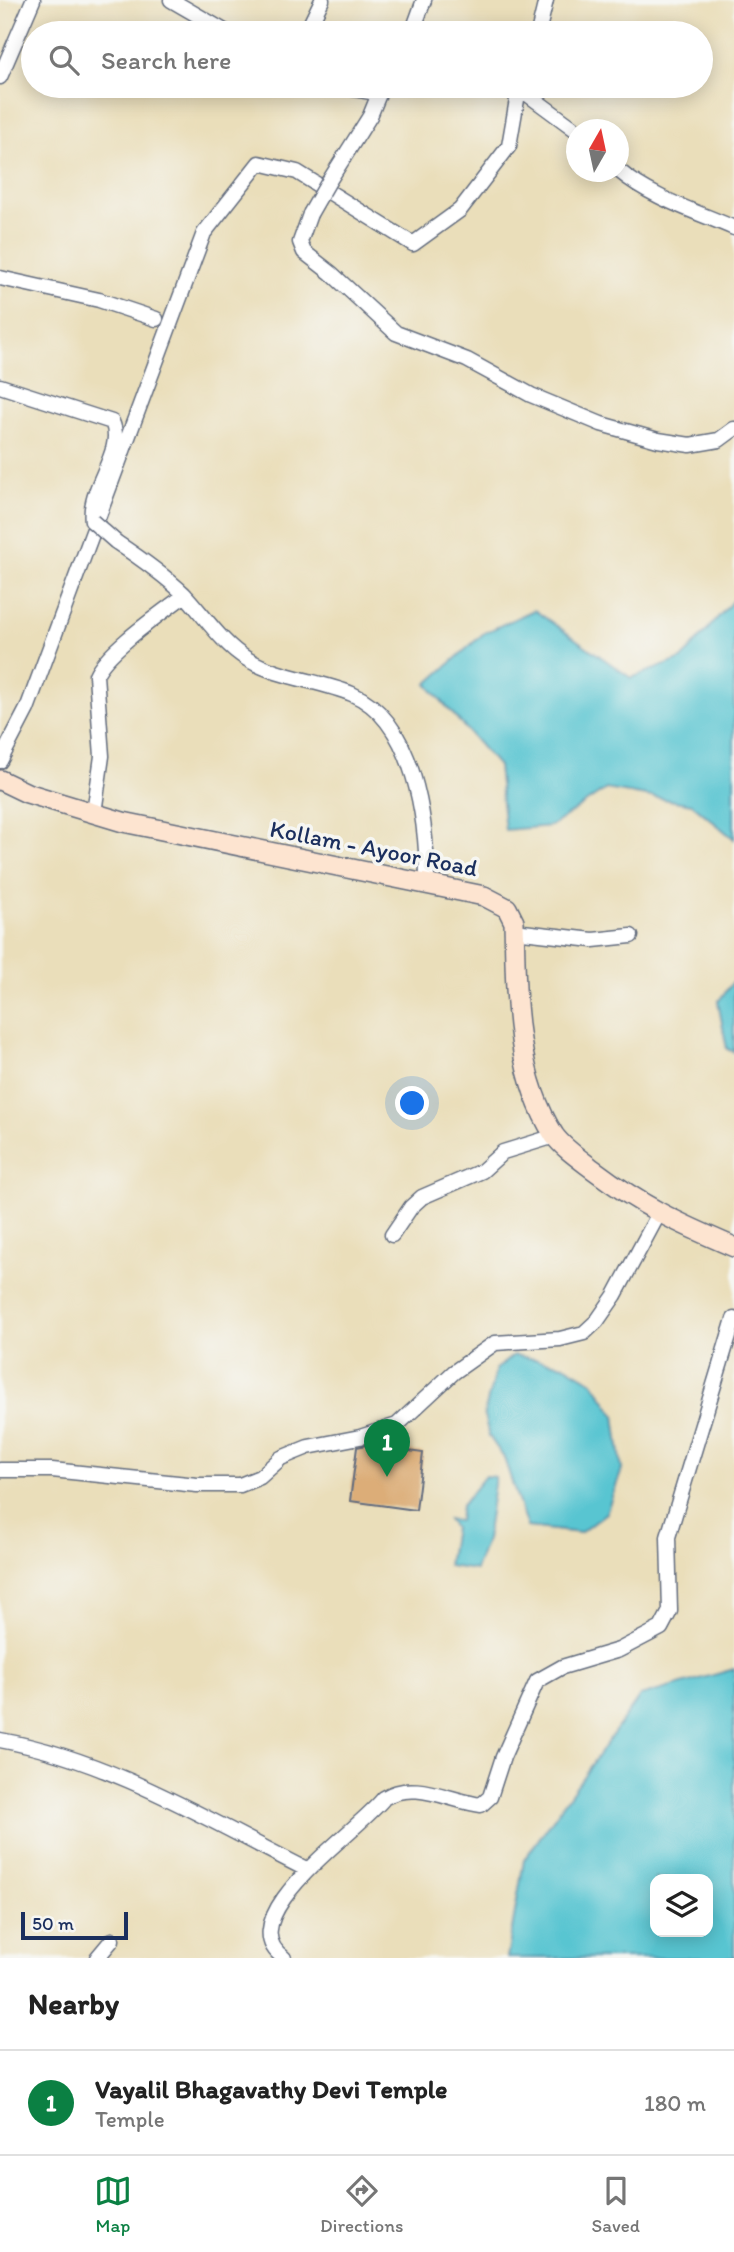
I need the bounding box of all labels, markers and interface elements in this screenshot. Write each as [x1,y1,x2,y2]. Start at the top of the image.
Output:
search box [21,21,713,98]
icon: search [45,41,83,79]
text: Search here [101,44,231,76]
north arrow [566,119,629,182]
street label: Kollam - Ayoor Road [268,814,480,882]
your location [395,1086,429,1120]
pin: 1 [364,1419,410,1477]
map controls [650,1874,713,1937]
button: layers [650,1874,713,1937]
scale bar [21,1909,128,1941]
text: 50 m [32,1912,74,1935]
text: Nearby [28,1985,119,2022]
text: Vayalil Bhagavathy Devi Temple [95,2073,448,2105]
text: 1 [46,2089,56,2117]
text: 180 m [644,2089,706,2117]
text: Temple [95,2105,165,2133]
tab: Map [94,2172,132,2237]
tab: Directions [320,2172,404,2237]
tab: Saved [592,2172,640,2237]

